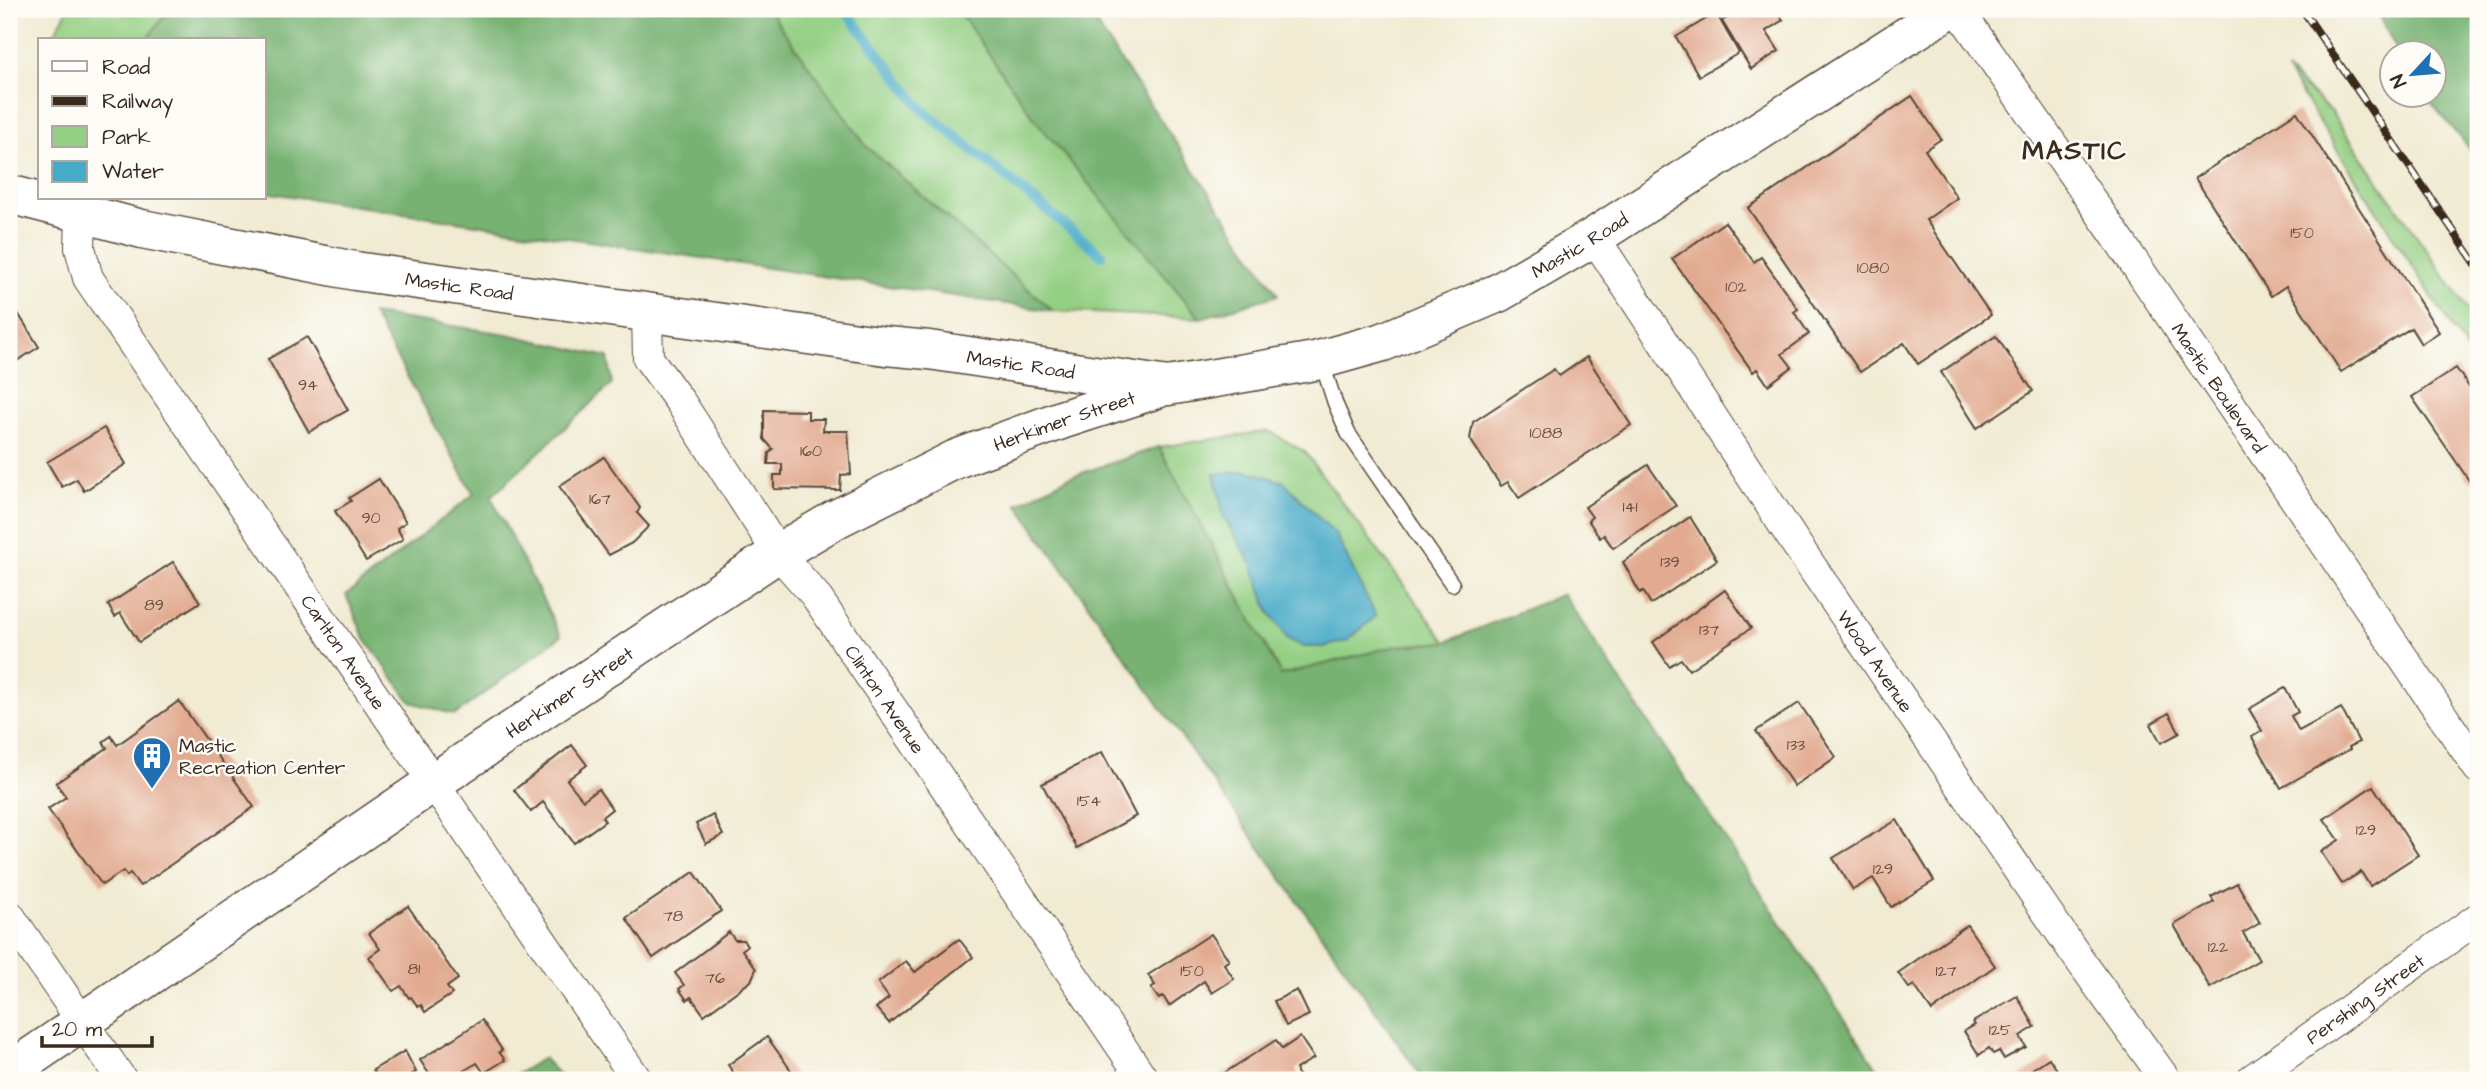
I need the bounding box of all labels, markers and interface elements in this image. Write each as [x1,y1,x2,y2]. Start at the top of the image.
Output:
legend [38,38,266,200]
north arrow [2378,38,2448,108]
text: Road [102,53,150,82]
text: N [2384,69,2414,92]
text: Railway [102,87,174,118]
text: Park [102,123,151,152]
district label: MASTIC [2022,133,2128,169]
text: Water [102,157,164,186]
street label: Mastic Road [1527,206,1634,286]
house number: 150 [2290,222,2314,244]
house number: 1080 [1857,257,1889,279]
street label: Mastic Road [403,266,515,308]
house number: 102 [1725,276,1747,298]
street label: Mastic Boulevard [2164,318,2272,459]
street label: Mastic Road [965,344,1077,387]
house number: 94 [298,374,318,396]
street label: Herkimer Street [990,385,1139,459]
house number: 1088 [1530,422,1562,444]
house number: 160 [800,440,822,462]
house number: 167 [589,488,611,510]
house number: 141 [1623,496,1637,518]
house number: 90 [361,507,381,529]
house number: 139 [1660,551,1680,573]
street label: Carlton Avenue [294,590,392,715]
house number: 89 [144,594,164,616]
street label: Wood Avenue [1830,605,1919,718]
house number: 137 [1699,619,1719,641]
street label: Clinton Avenue [838,640,931,760]
street label: Herkimer Street [501,641,640,746]
place label: Mastic Recreation Center [179,733,346,782]
house number: 133 [1787,734,1805,756]
building icon: Mastic Recreation Center [131,735,173,790]
house number: 154 [1077,790,1101,812]
house number: 129 [2356,819,2376,841]
house number: 129 [1873,858,1893,880]
house number: 78 [663,905,683,927]
house number: 122 [2208,936,2228,958]
street label: Pershing Street [2301,948,2431,1052]
house number: 81 [408,958,420,980]
house number: 150 [1180,960,1204,982]
house number: 127 [1935,960,1957,982]
house number: 76 [705,967,725,989]
scale bar [42,1005,152,1049]
text: 20 m [52,1015,103,1044]
house number: 125 [1989,1019,2012,1041]

